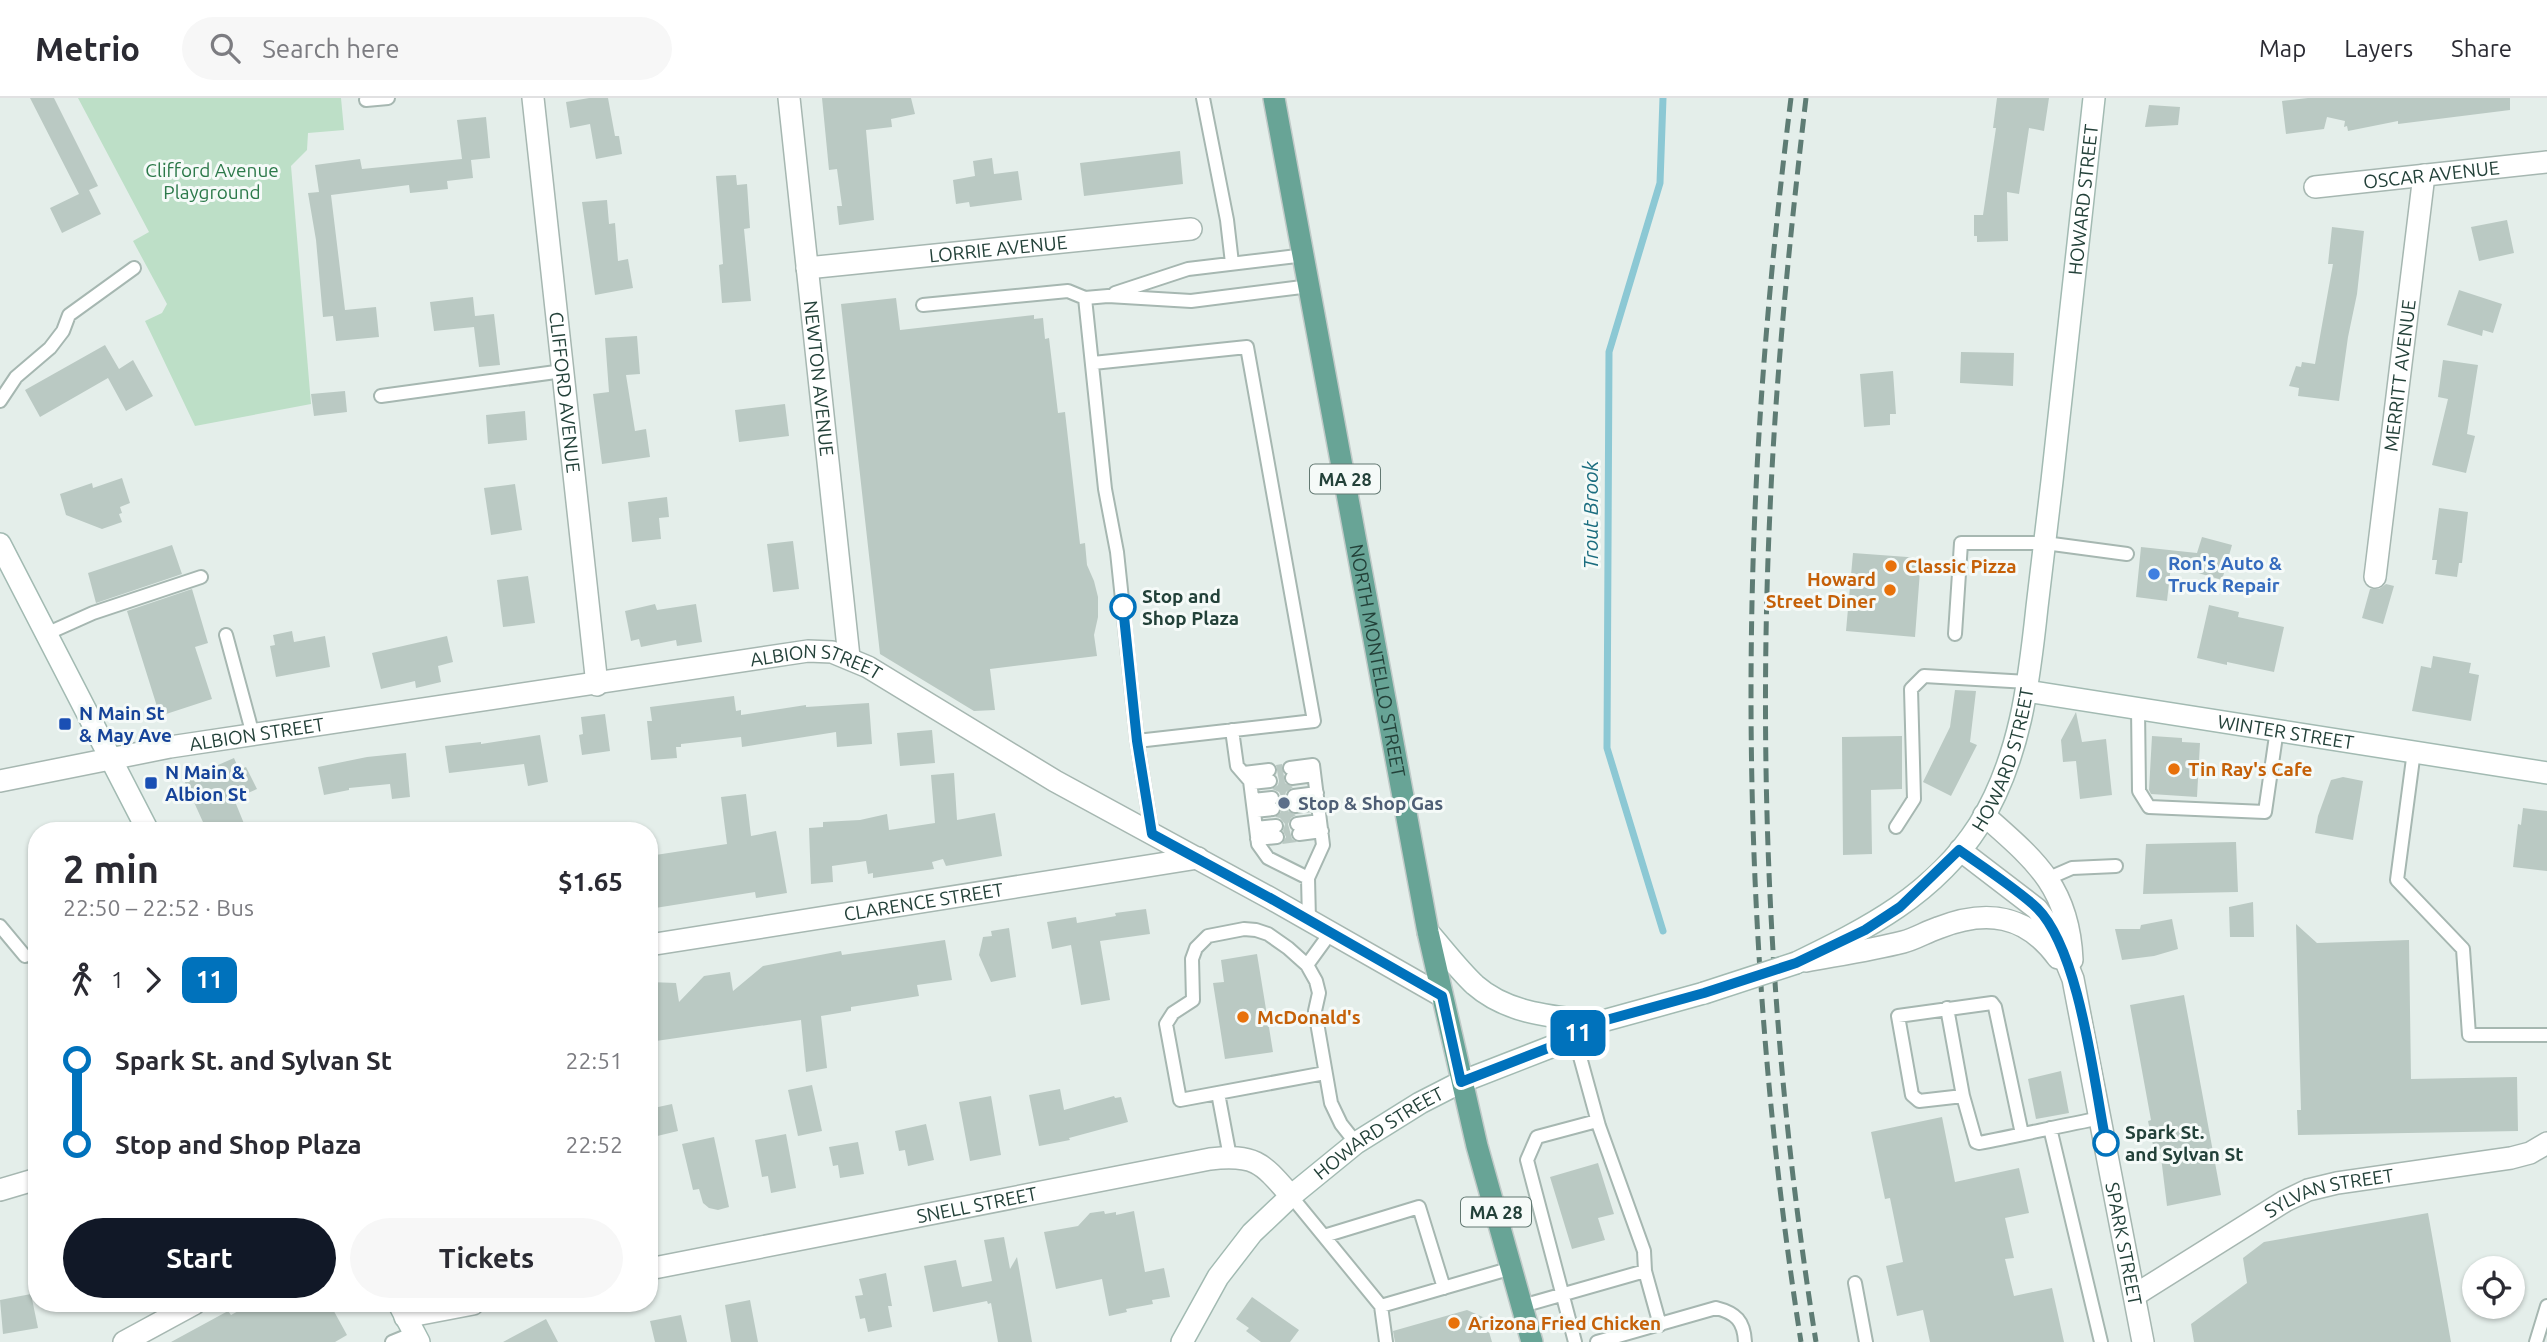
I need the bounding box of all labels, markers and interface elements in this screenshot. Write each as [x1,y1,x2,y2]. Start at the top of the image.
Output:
search box [182,17,672,80]
icon: search [206,29,244,67]
text: Metrio [35,30,140,67]
text: Search here [262,34,400,63]
text: Map [2259,35,2306,62]
text: Layers [2344,35,2413,62]
text: Share [2451,35,2512,62]
street label: HOWARD STREET [2064,123,2102,276]
street label: OSCAR AVENUE [2362,156,2500,193]
park label: Clifford Avenue Playground [145,159,279,203]
street label: LORRIE AVENUE [928,231,1068,267]
street label: MERRITT AVENUE [2379,298,2420,453]
street label: NEWTON AVENUE [800,299,838,457]
street label: CLIFFORD AVENUE [545,311,585,474]
water label: Trout Brook [1578,460,1602,569]
road number: MA 28 [1310,464,1380,494]
street label: NORTH MONTELLO STREET [1346,542,1410,779]
place label: Ron's Auto & Truck Repair [2168,552,2282,596]
place label: Classic Pizza [1905,555,2017,577]
marker: Classic Pizza [1883,558,1899,574]
marker: Ron's Auto & Truck Repair [2146,566,2162,582]
place label: Howard Street Diner [1766,568,1876,612]
marker: Howard Street Diner [1882,582,1898,598]
place label: Stop and Shop Plaza [1142,585,1239,629]
marker: Stop and Shop Plaza [1110,594,1136,620]
street label: ALBION STREET [748,640,886,684]
street label: HOWARD STREET [1967,685,2038,835]
place label: N Main St & May Ave [79,702,172,746]
street label: WINTER STREET [2216,710,2356,753]
street label: ALBION STREET [188,713,326,755]
marker: N Main St & May Ave [57,716,73,732]
place label: Tin Ray's Cafe [2188,758,2313,780]
place label: N Main & Albion St [165,761,247,805]
marker: Tin Ray's Cafe [2166,761,2182,777]
marker: N Main & Albion St [143,775,159,791]
place label: Stop & Shop Gas [1298,792,1443,814]
marker: Stop & Shop Gas [1276,795,1292,811]
text: 2 min [63,848,159,890]
text: $1.65 [558,867,623,896]
street label: CLARENCE STREET [842,878,1005,925]
text: 22:50 – 22:52 · Bus [63,895,254,920]
icon: walk [63,961,101,999]
icon: forward [134,961,172,999]
text: 11 [196,966,223,993]
text: 1 [111,967,124,992]
place label: McDonald's [1257,1006,1361,1028]
marker: McDonald's [1235,1009,1251,1025]
line badge: 11 [1546,1010,1610,1056]
text: 11 [1564,1019,1592,1046]
text: Spark St. and Sylvan St [115,1046,392,1075]
text: 22:51 [565,1048,623,1073]
street label: HOWARD STREET [1309,1082,1447,1184]
place label: Spark St. and Sylvan St [2125,1121,2243,1165]
text: Stop and Shop Plaza [115,1130,362,1159]
marker: Spark St. and Sylvan St [2093,1130,2119,1156]
text: 22:52 [565,1132,623,1157]
street label: SYLVAN STREET [2260,1164,2395,1222]
street label: SPARK STREET [2101,1180,2147,1308]
street label: SNELL STREET [915,1182,1039,1227]
road number: MA 28 [1461,1198,1531,1226]
button: Start [63,1218,336,1298]
button: Tickets [350,1218,623,1298]
map controls [2462,1256,2525,1319]
button: locate [2462,1256,2525,1319]
place label: Arizona Fried Chicken [1468,1312,1661,1334]
marker: Arizona Fried Chicken [1446,1315,1462,1331]

